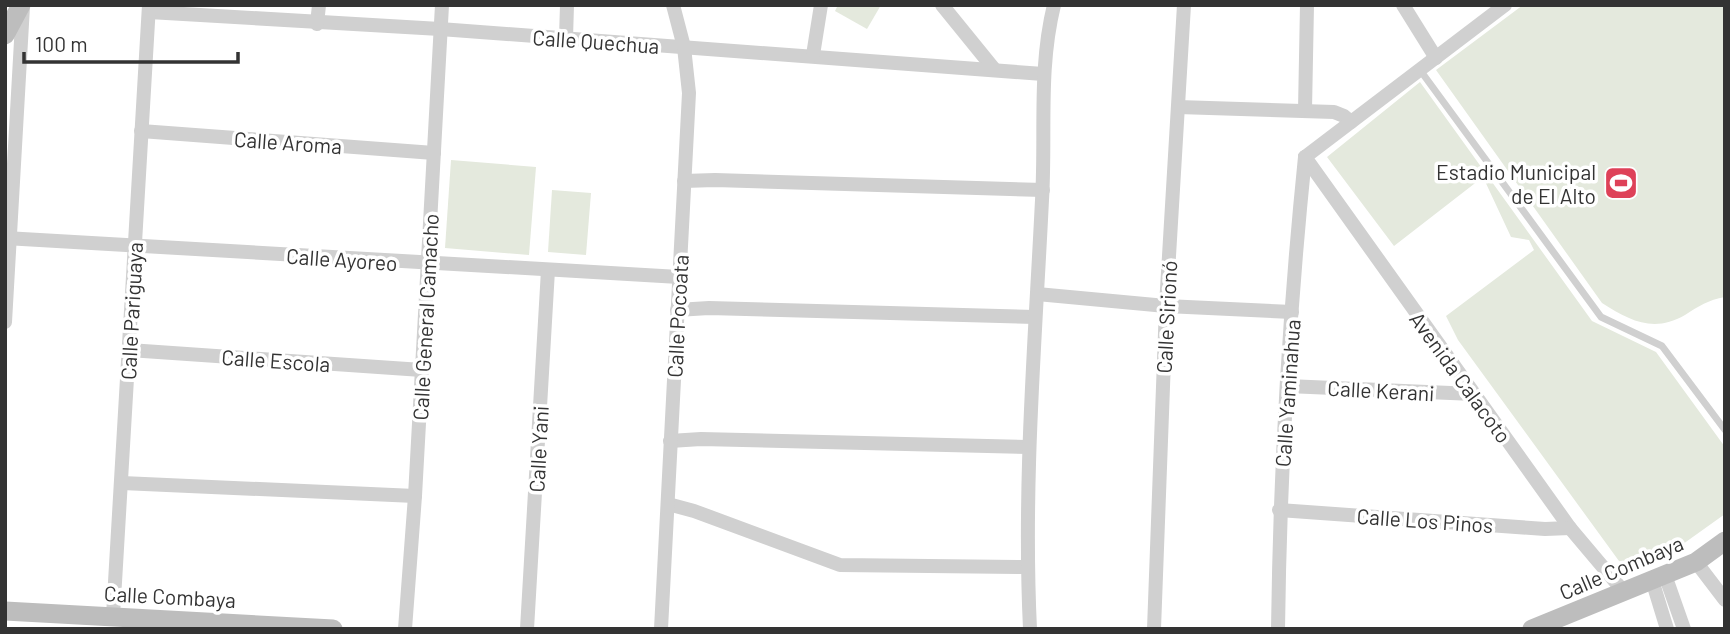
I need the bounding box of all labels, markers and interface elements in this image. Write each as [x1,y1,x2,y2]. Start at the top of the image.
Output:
scale bar [24,21,238,65]
street label: Calle Quechua [532,24,660,58]
text: 100 m [35,31,88,56]
street label: Calle Aroma [233,126,343,158]
place label: Estadio Municipal de El Alto [1436,159,1596,208]
sports icon: Estadio Municipal de El Alto [1602,164,1640,202]
street label: Calle General Camacho [407,213,443,421]
street label: Calle Pariguaya [115,242,147,380]
street label: Calle Ayoreo [286,243,398,275]
street label: Calle Pocoata [661,254,693,378]
street label: Calle Sirionó [1151,260,1181,374]
street label: Avenida Calacoto [1405,307,1517,447]
street label: Calle Yaminahua [1269,318,1305,468]
street label: Calle Escola [221,344,331,376]
street label: Calle Kerani [1327,375,1435,405]
street label: Calle Yani [523,405,553,493]
street label: Calle Los Pinos [1356,503,1494,537]
street label: Calle Combaya [1555,530,1687,604]
street label: Calle Combaya [103,580,237,612]

